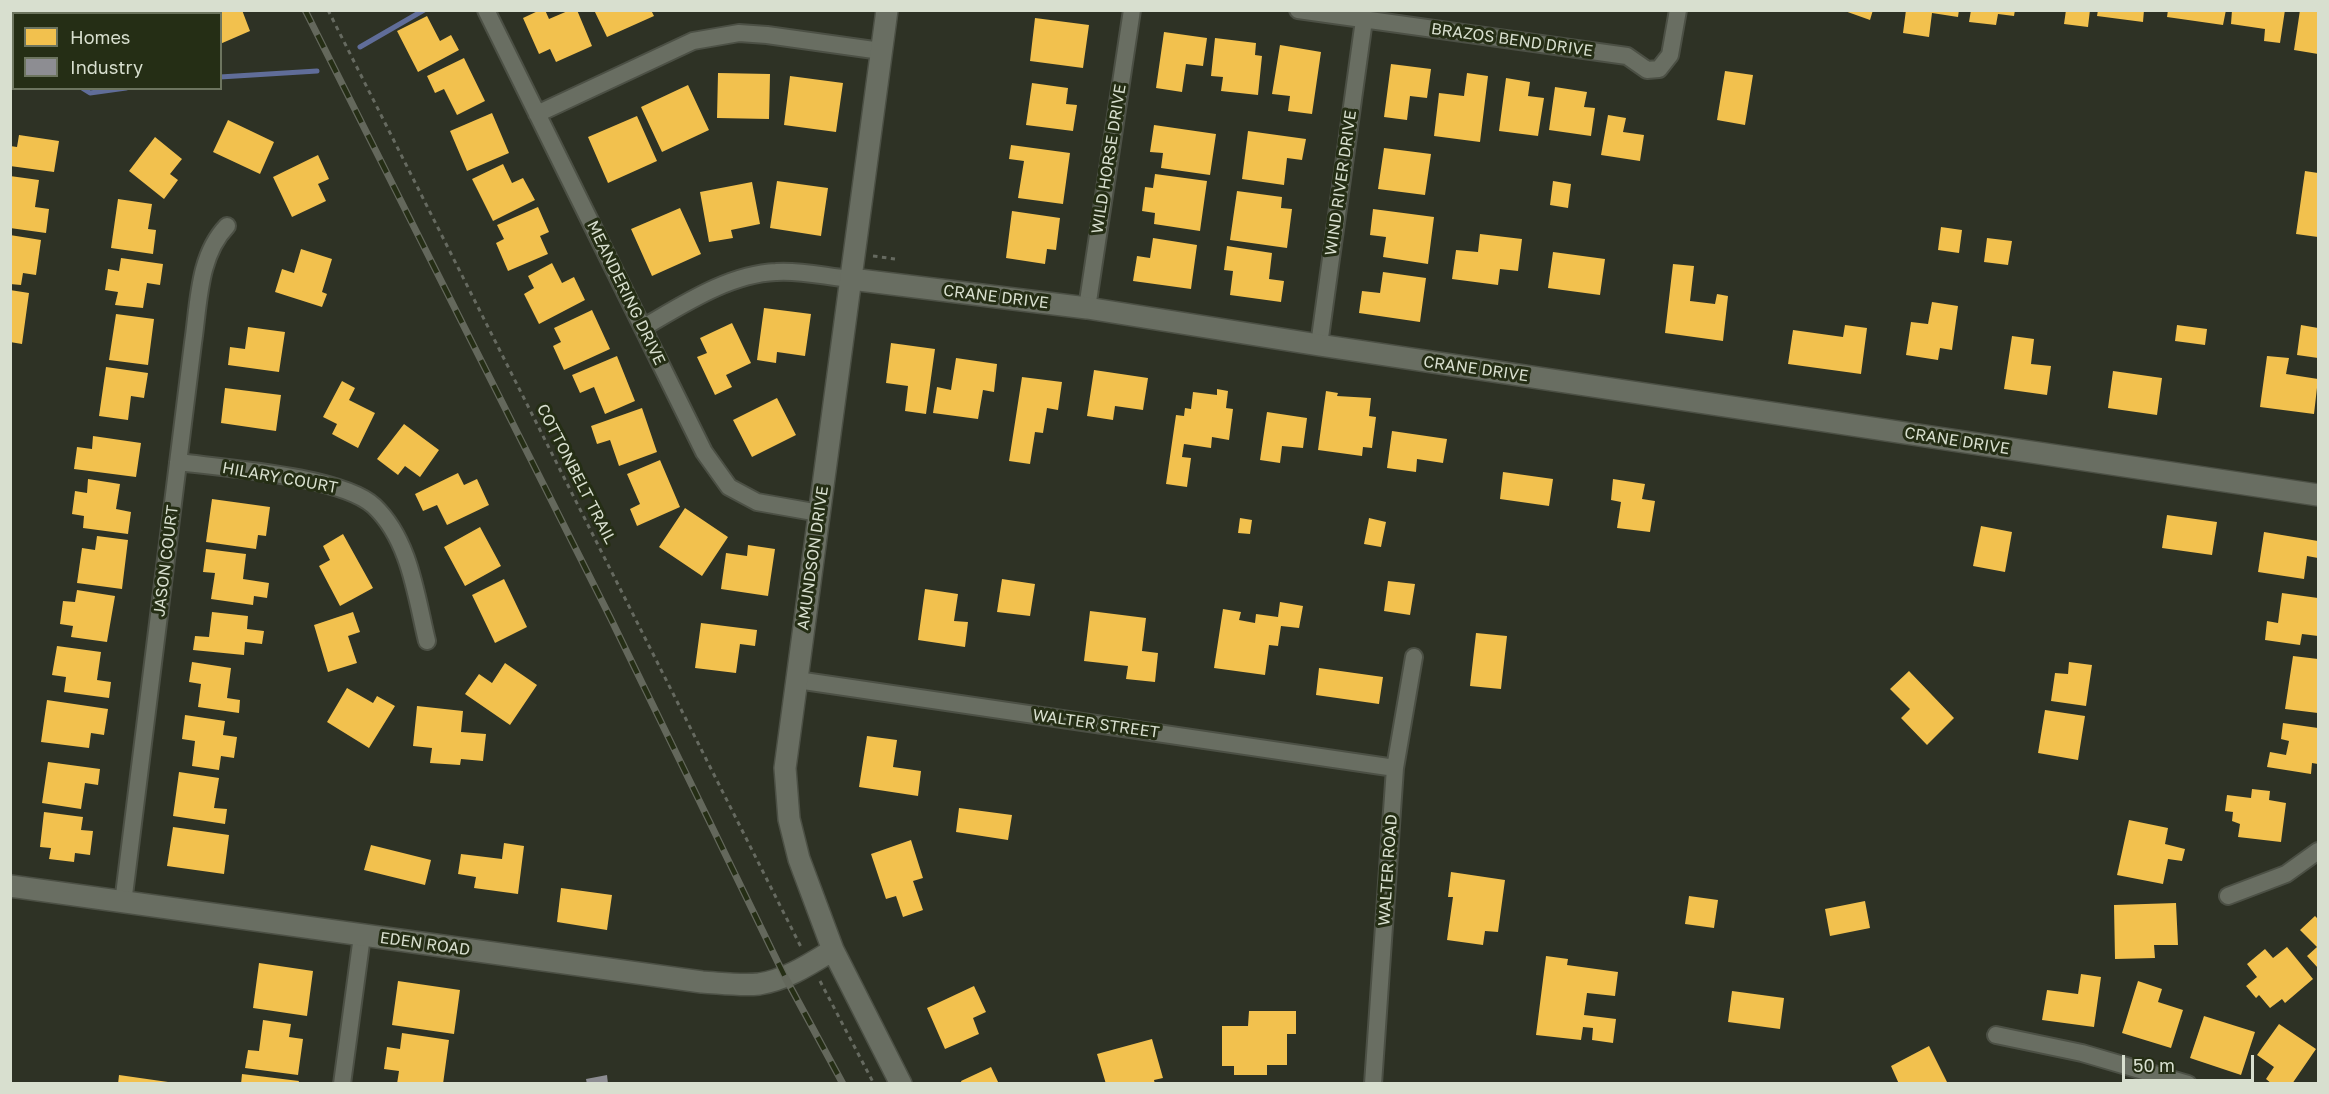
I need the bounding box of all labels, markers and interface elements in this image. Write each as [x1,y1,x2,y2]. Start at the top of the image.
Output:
legend [12,12,222,90]
street label: BRAZOS BEND DRIVE [1430,19,1594,61]
text: Homes [70,26,130,48]
text: Industry [70,56,143,78]
street label: WILD HORSE DRIVE [1088,83,1130,235]
street label: WIND RIVER DRIVE [1321,109,1361,257]
street label: MEANDERING DRIVE [583,218,669,368]
street label: CRANE DRIVE [942,281,1050,313]
street label: CRANE DRIVE [1422,352,1530,386]
street label: COTTONBELT TRAIL [532,401,620,547]
street label: CRANE DRIVE [1903,423,2011,459]
street label: HILARY COURT [221,458,339,498]
street label: AMUNDSON DRIVE [793,485,833,631]
street label: JASON COURT [150,504,182,618]
street label: WALTER STREET [1031,706,1161,742]
street label: WALTER ROAD [1375,814,1401,926]
street label: EDEN ROAD [379,928,471,960]
scale bar [2125,1043,2257,1081]
text: 50 m [2133,1054,2175,1076]

